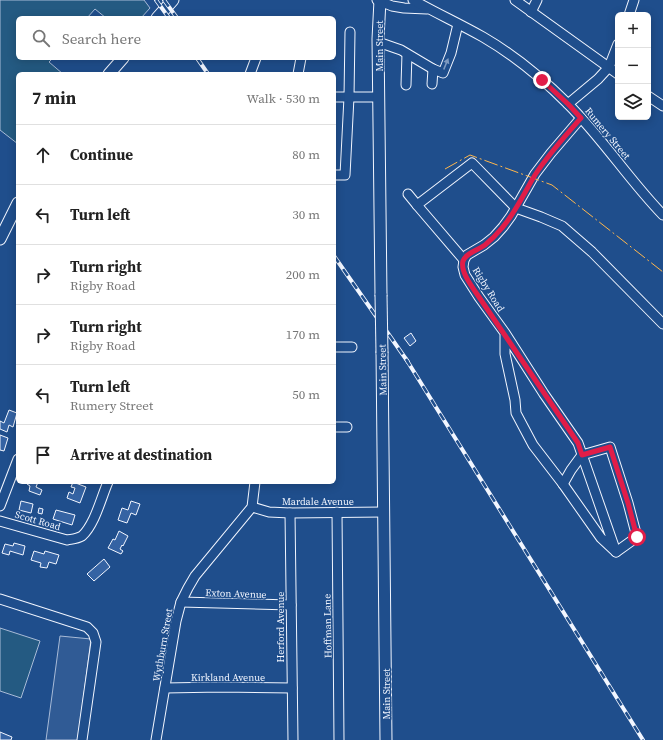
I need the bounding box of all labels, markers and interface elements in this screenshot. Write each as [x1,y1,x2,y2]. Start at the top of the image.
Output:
map controls [615,12,651,120]
button: + [615,12,651,48]
search box [16,16,336,60]
street label: Main Street [373,20,386,72]
icon: search [30,27,52,49]
text: Search here [62,28,141,49]
button: − [615,48,651,84]
one-way arrow [444,58,450,70]
route end [533,71,551,89]
button: layers [615,84,651,120]
text: 7 min [32,86,76,110]
text: Walk · 530 m [247,90,320,107]
street label: Rumery Street [582,105,634,163]
icon: ahead [32,144,54,166]
text: Continue [70,144,133,165]
text: 80 m [292,146,320,163]
icon: left [32,204,54,226]
text: Turn left [70,204,130,225]
text: 30 m [292,206,320,223]
text: Turn right [70,256,142,277]
icon: right [32,264,54,286]
street label: Rigby Road [470,264,508,314]
text: 200 m [286,266,320,283]
text: Rigby Road [70,277,135,294]
text: Turn right [70,316,142,337]
icon: right [32,324,54,346]
text: 170 m [286,326,320,343]
text: Rigby Road [70,337,135,354]
street label: Main Street [376,344,389,396]
text: Turn left [70,376,130,397]
icon: left [32,384,54,406]
text: 50 m [292,386,320,403]
text: Rumery Street [70,397,153,414]
icon: arrive [32,444,54,466]
text: Arrive at destination [70,444,212,465]
street label: Mardale Avenue [282,495,354,508]
street label: Scott Road [13,508,63,533]
route start [628,528,646,546]
street label: Exton Avenue [205,586,267,601]
street label: Herford Avenue [274,592,287,662]
street label: Hoffman Lane [320,594,335,658]
street label: Wythburn Street [150,607,175,682]
street label: Main Street [380,668,393,720]
street label: Kirkland Avenue [191,671,265,684]

